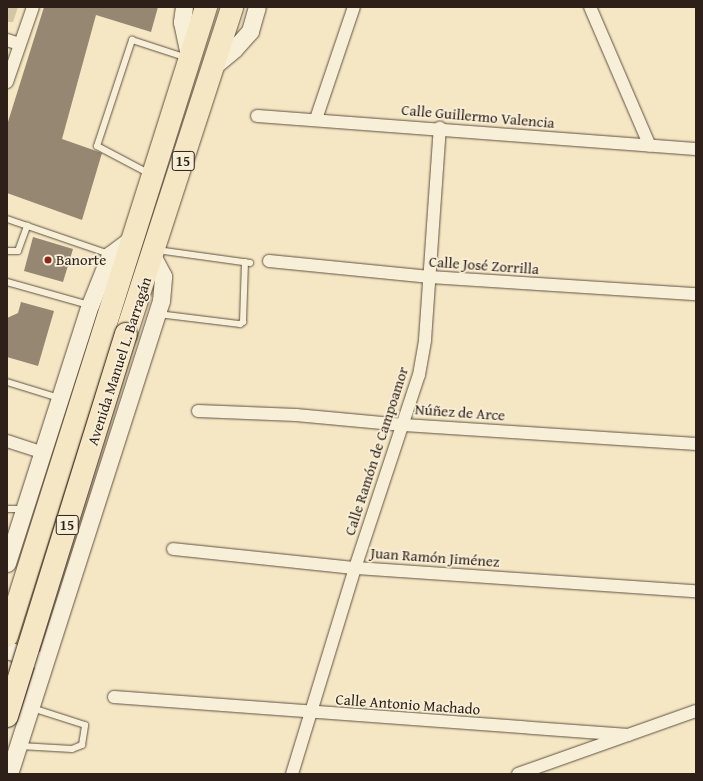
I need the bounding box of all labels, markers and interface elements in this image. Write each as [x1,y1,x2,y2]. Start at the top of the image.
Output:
street label: Calle Guillermo Valencia [401,100,555,132]
road number: 15 [171,149,195,173]
place label: Banorte [56,251,106,269]
street label: Calle José Zorrilla [428,252,540,278]
marker: Banorte [43,255,53,265]
street label: Avenida Manuel L. Barragán [83,274,155,448]
street label: Calle Ramón de Campoamor [340,364,412,538]
street label: Núñez de Arce [414,400,506,424]
road number: 15 [55,513,79,537]
street label: Juan Ramón Jiménez [370,544,500,570]
street label: Calle Antonio Machado [335,690,481,718]

